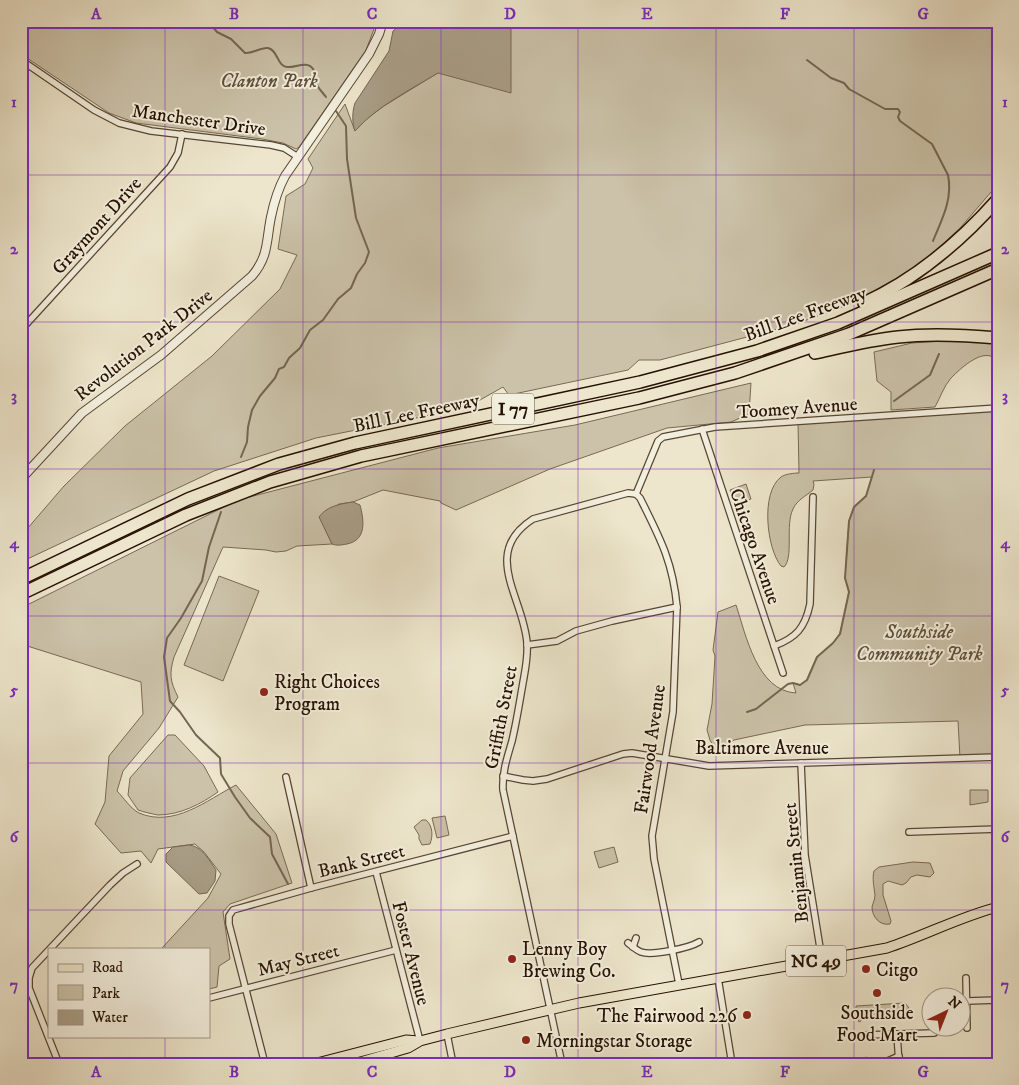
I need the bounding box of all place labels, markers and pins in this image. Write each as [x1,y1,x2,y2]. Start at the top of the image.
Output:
place label: Right Choices Program [274,671,380,716]
marker: Right Choices Program [258,686,270,698]
place label: Lenny Boy Brewing Co. [522,938,616,983]
marker: Lenny Boy Brewing Co. [506,953,518,965]
place label: Citgo [876,959,918,982]
marker: Citgo [860,963,872,975]
marker: Southside Food Mart [871,987,883,999]
place label: Southside Food Mart [836,1002,918,1047]
place label: The Fairwood 226 [597,1005,738,1028]
marker: The Fairwood 226 [741,1009,753,1021]
place label: Morningstar Storage [536,1030,693,1053]
marker: Morningstar Storage [520,1034,532,1046]

